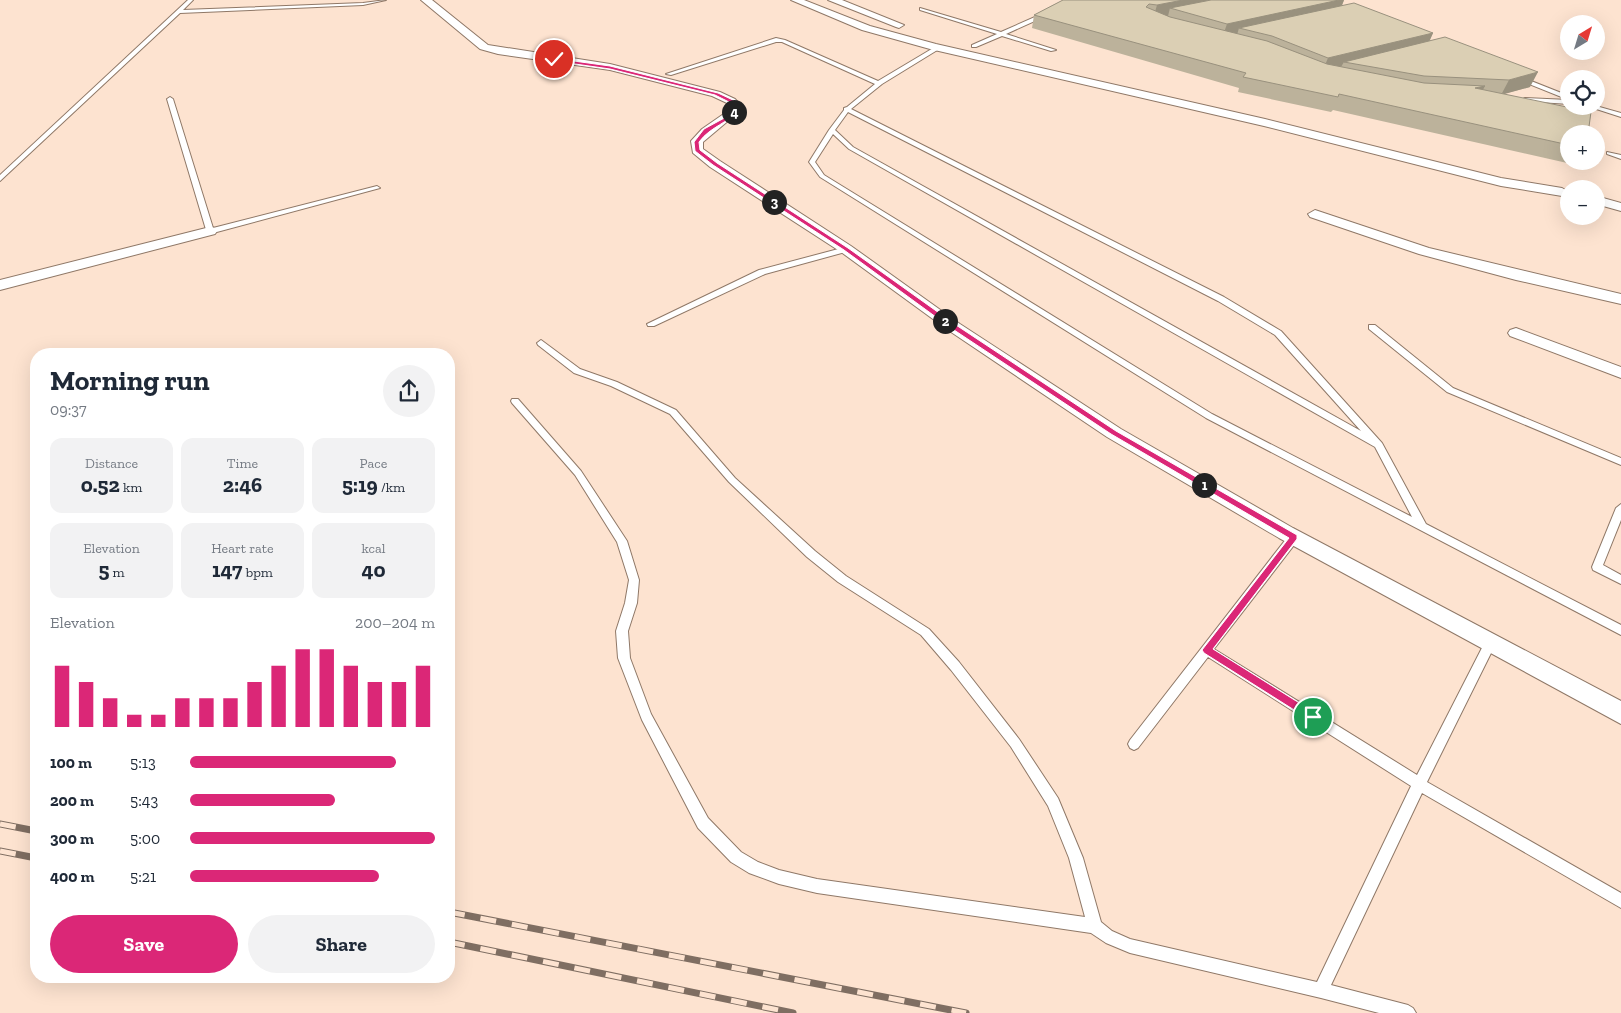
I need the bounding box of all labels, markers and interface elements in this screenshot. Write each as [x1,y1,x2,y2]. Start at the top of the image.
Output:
north arrow [1560,15,1605,60]
map controls [1560,15,1605,225]
pin [533,38,575,80]
icon: check [540,45,568,73]
button: locate [1560,70,1605,115]
pin: 4 [722,100,746,124]
text: 4 [731,104,738,121]
button: + [1560,125,1605,170]
button: − [1560,180,1605,225]
pin: 3 [762,190,786,214]
text: 3 [771,194,778,211]
pin: 2 [932,308,958,334]
text: 2 [942,313,949,330]
text: Morning run [50,364,210,397]
button: share [383,365,435,417]
text: 09:37 [50,400,87,419]
text: Distance [85,455,138,472]
text: Time [227,455,258,472]
text: Pace [360,455,387,472]
text: 0.52 [81,472,120,497]
text: 2:46 [223,472,262,497]
text: 5:19 [342,472,378,497]
pin: 1 [1192,472,1216,498]
text: 1 [1202,477,1207,494]
text: km [120,479,142,496]
text: /km [378,479,405,496]
text: Elevation [83,540,140,557]
text: Heart rate [211,540,274,557]
text: kcal [362,540,386,557]
text: 5 [98,557,109,582]
text: 147 [212,557,243,582]
text: 40 [361,557,386,582]
text: m [109,564,125,581]
text: bpm [243,564,273,581]
text: Elevation [50,613,115,632]
text: 200–204 m [355,613,435,632]
pin [1292,696,1334,738]
icon: arrive [1299,703,1327,731]
text: 100 m [50,753,92,772]
text: 5:13 [130,753,156,772]
text: 200 m [50,791,94,810]
text: 5:43 [130,791,158,810]
text: 300 m [50,829,94,848]
text: 5:00 [130,829,160,848]
text: 400 m [50,867,95,886]
text: 5:21 [130,867,156,886]
button: Save [50,915,238,973]
button: Share [248,915,435,973]

